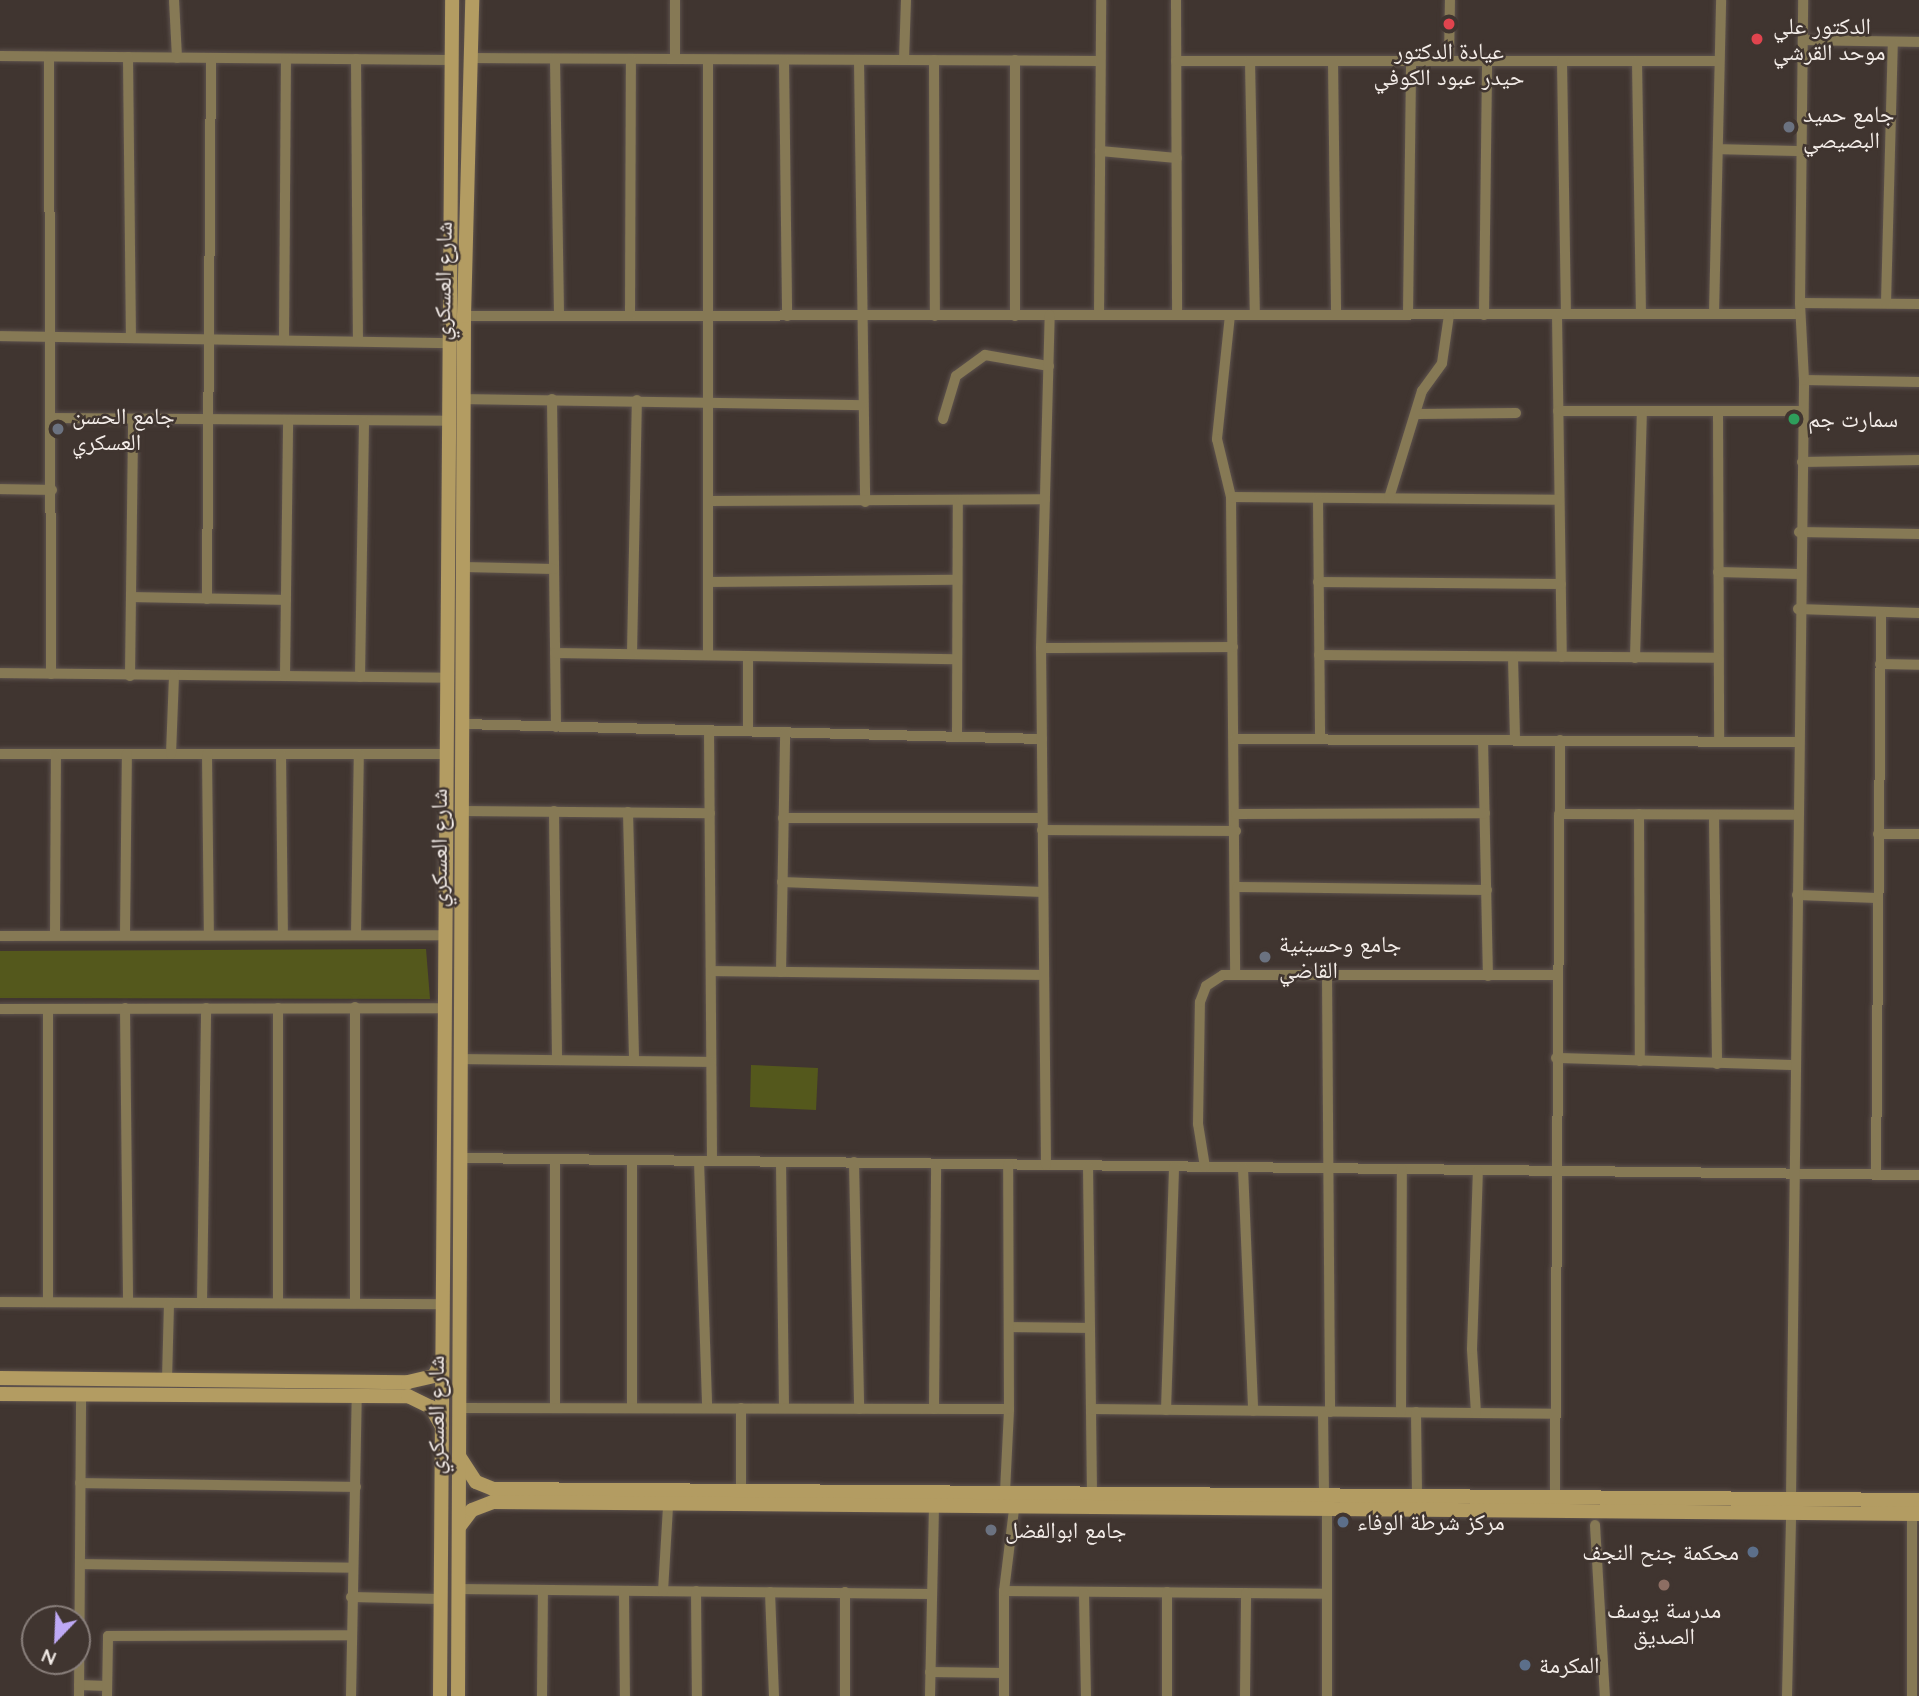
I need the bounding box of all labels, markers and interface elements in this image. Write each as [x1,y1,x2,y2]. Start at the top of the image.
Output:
place label: الدكتور علي موحد القرشي [1773,12,1886,66]
marker: عيادة الدكتور حيدر عبود الكوفي [1439,14,1459,34]
marker: الدكتور علي موحد القرشي [1747,29,1767,49]
place label: عيادة الدكتور حيدر عبود الكوفي [1374,37,1524,91]
place label: جامع حميد البصيصي [1803,100,1894,154]
marker: جامع حميد البصيصي [1781,119,1797,135]
street label: شارع العسكري [428,221,458,341]
place label: جامع الحسن العسكري [72,402,175,456]
place label: سمارت جم [1808,405,1898,433]
marker: سمارت جم [1786,411,1802,427]
marker: جامع الحسن العسكري [50,421,66,437]
street label: شارع العسكري [425,788,453,908]
place label: جامع وحسينية القاضي [1279,930,1401,984]
marker: جامع وحسينية القاضي [1257,949,1273,965]
street label: شارع العسكري [422,1355,450,1475]
place label: مركز شرطة الوفاء [1357,1508,1505,1536]
marker: مركز شرطة الوفاء [1335,1514,1351,1530]
place label: جامع ابوالفضل [1005,1516,1126,1544]
marker: جامع ابوالفضل [983,1522,999,1538]
place label: محكمة جنح النجف [1582,1538,1739,1566]
marker: محكمة جنح النجف [1745,1544,1761,1560]
marker: مدرسة يوسف الصديق [1656,1577,1672,1593]
place label: مدرسة يوسف الصديق [1607,1596,1721,1650]
north arrow [21,1605,91,1675]
text: N [37,1644,60,1671]
place label: المكرمة [1539,1651,1600,1679]
marker: المكرمة [1517,1657,1533,1673]

